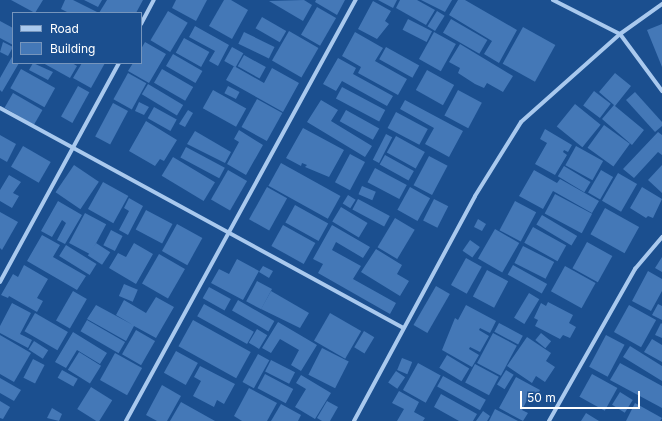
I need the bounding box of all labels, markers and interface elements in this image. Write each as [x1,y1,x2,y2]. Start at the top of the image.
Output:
legend [12,12,142,64]
text: Road [50,21,79,36]
text: Building [50,41,95,56]
scale bar [522,383,642,409]
text: 50 m [527,390,556,405]

